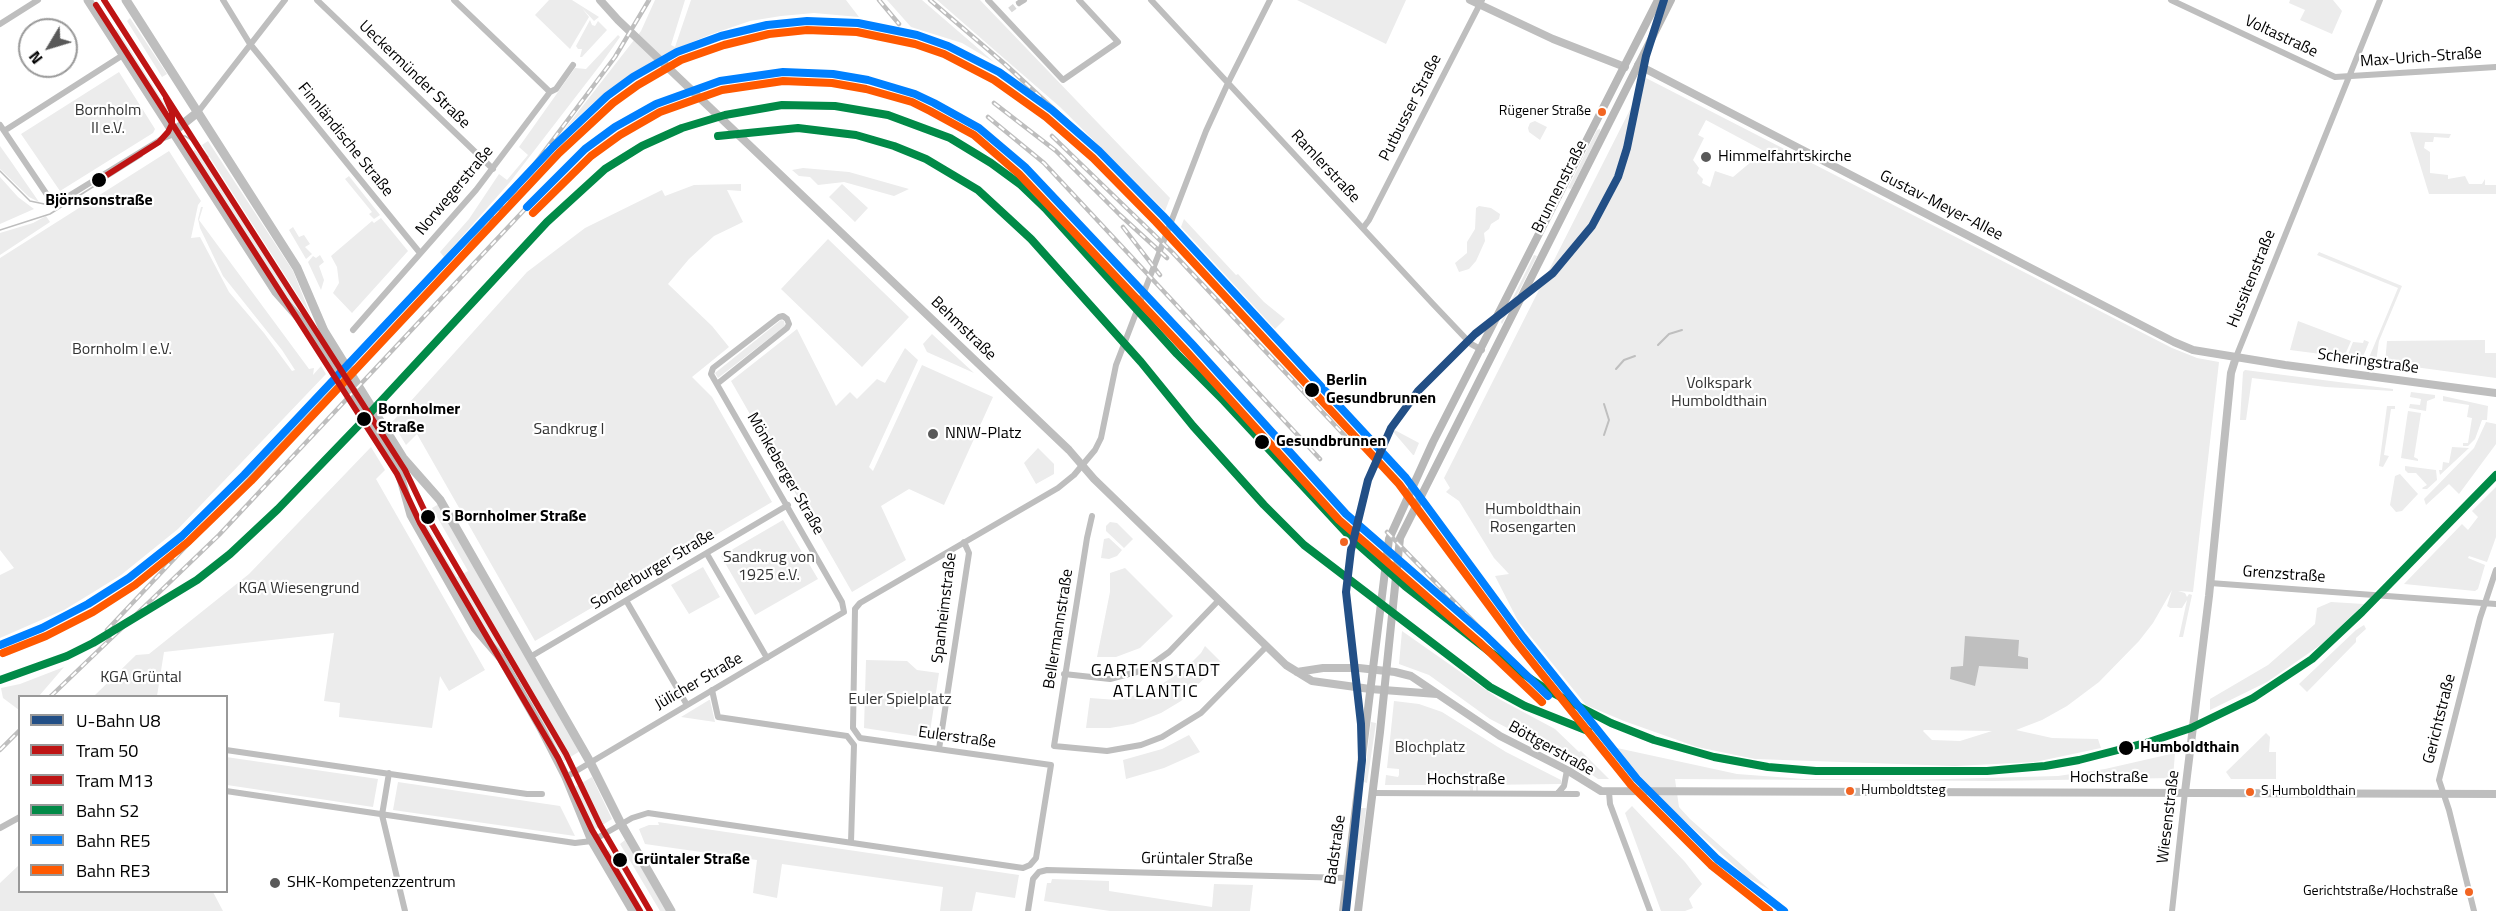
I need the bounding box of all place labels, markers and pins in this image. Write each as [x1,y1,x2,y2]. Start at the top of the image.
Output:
place label: Rügener Straße [1499,104,1591,120]
marker: Rügener Straße [1596,106,1608,118]
place label: Himmelfahrtskirche [1718,147,1852,167]
marker: Himmelfahrtskirche [1699,150,1713,164]
marker: Björnsonstraße [90,171,108,189]
place label: Björnsonstraße [45,191,153,211]
place label: Berlin Gesundbrunnen [1326,371,1436,409]
marker: Berlin Gesundbrunnen [1303,381,1321,399]
place label: Bornholmer Straße [378,400,460,438]
marker: Bornholmer Straße [355,410,373,428]
place label: NNW-Platz [945,424,1022,444]
marker: NNW-Platz [926,427,940,441]
place label: Gesundbrunnen [1276,432,1386,452]
marker: Gesundbrunnen [1253,433,1271,451]
place label: S Bornholmer Straße [442,507,587,527]
marker: S Bornholmer Straße [419,508,437,526]
unlabelled marker [1338,536,1350,548]
place label: Humboldthain [2140,738,2239,758]
marker: Humboldthain [2117,739,2135,757]
place label: Humboldtsteg [1861,783,1946,799]
place label: S Humboldthain [2261,784,2356,800]
marker: Humboldtsteg [1844,785,1856,797]
marker: S Humboldthain [2244,786,2256,798]
place label: Grüntaler Straße [634,850,750,870]
marker: Grüntaler Straße [611,851,629,869]
place label: SHK-Kompetenzzentrum [287,873,456,893]
marker: SHK-Kompetenzzentrum [268,876,282,890]
place label: Gerichtstraße/Hochstraße [2303,884,2458,900]
marker: Gerichtstraße/Hochstraße [2463,886,2475,898]

